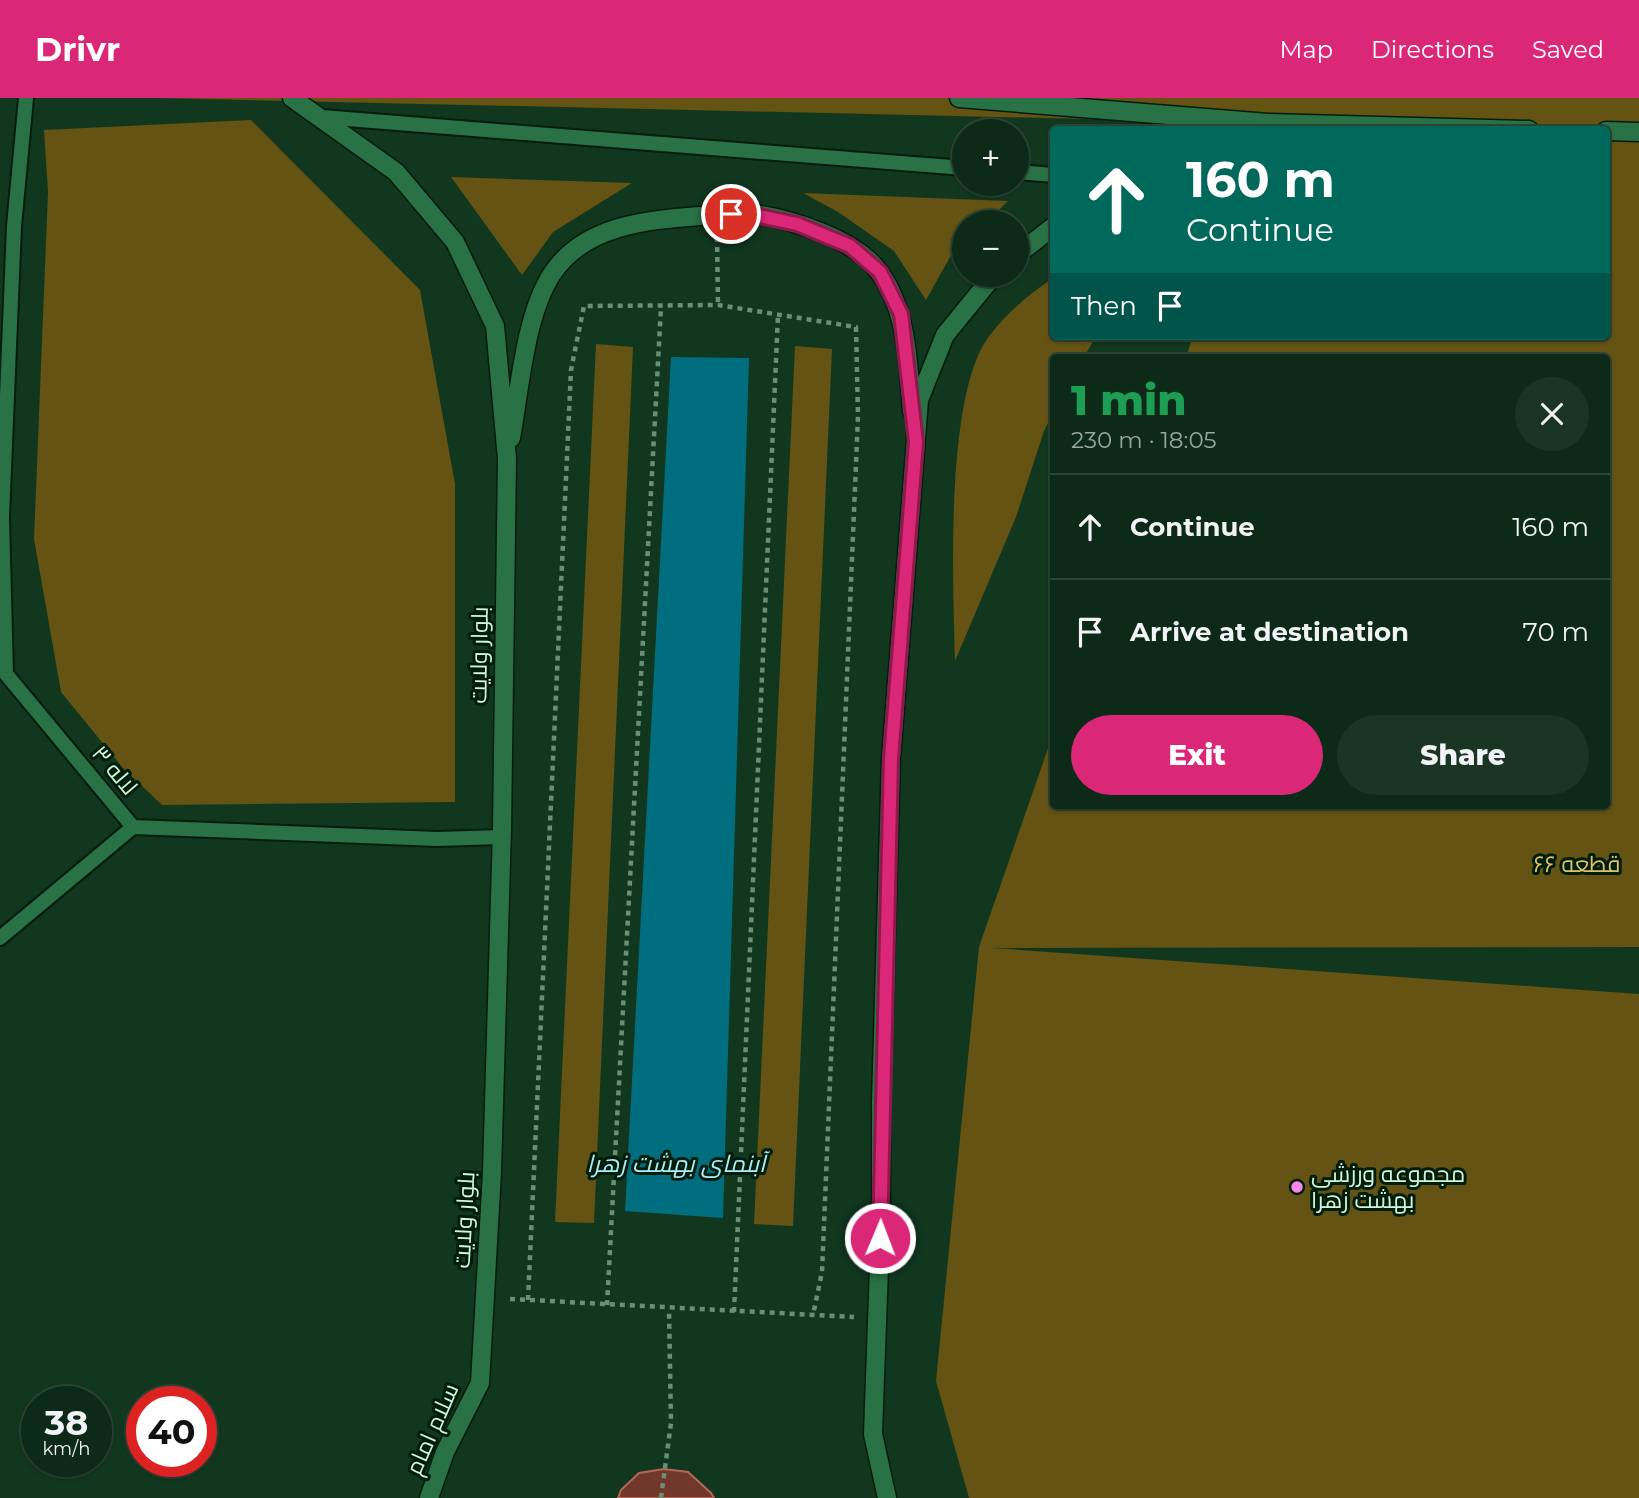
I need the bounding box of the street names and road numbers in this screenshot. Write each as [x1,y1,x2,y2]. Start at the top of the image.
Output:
street label: بلوار ولایت [464,606,494,704]
street label: لاله ۳ [86,740,144,800]
street label: بلوار ولایت [447,1171,481,1269]
street label: سلام امام [399,1379,466,1480]

